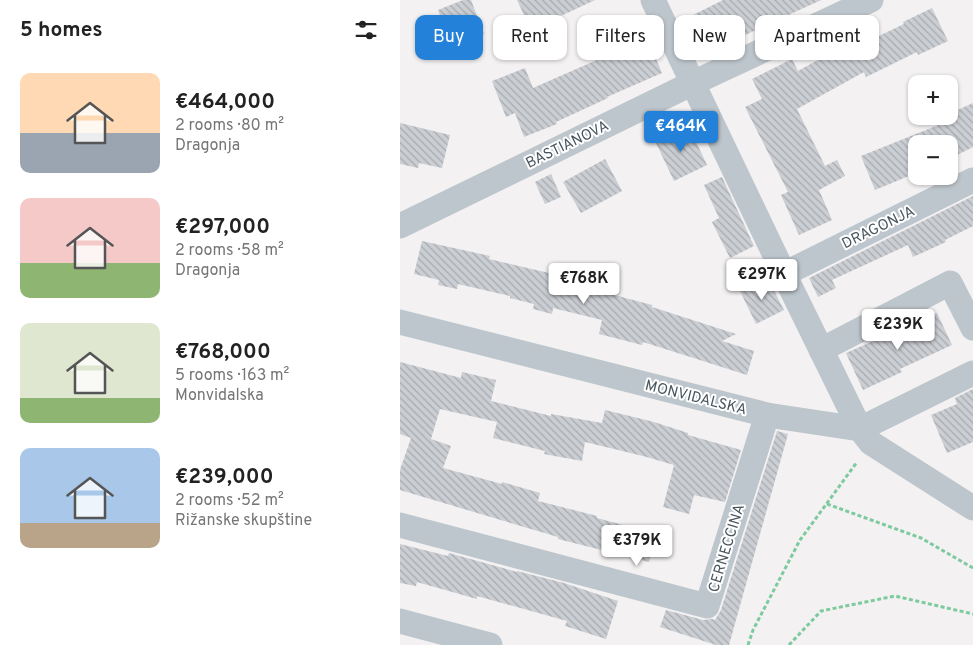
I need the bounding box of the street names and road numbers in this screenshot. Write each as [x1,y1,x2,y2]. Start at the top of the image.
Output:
street label: BASTIANOVA [523,117,612,174]
street label: DRAGONJA [839,203,918,254]
street label: MONVIDALSKA [643,377,748,420]
street label: CERNECCINA [705,502,750,595]

